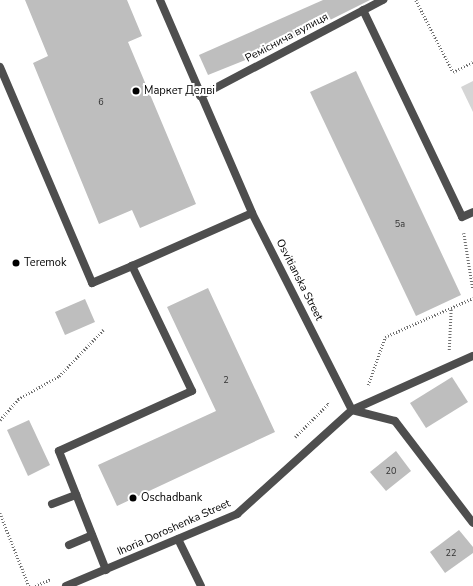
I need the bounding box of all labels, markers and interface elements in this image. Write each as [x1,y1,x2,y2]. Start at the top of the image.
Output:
street label: Реміснича вулиця [243,11,331,65]
place label: Маркет Делві [144,84,215,98]
marker: Маркет Делві [131,86,141,96]
house number: 6 [98,97,104,107]
house number: 5а [395,219,405,229]
street label: Osvitianska Street [273,237,325,323]
place label: Teremok [24,256,66,270]
marker: Teremok [11,258,21,268]
house number: 2 [223,375,229,385]
house number: 20 [386,466,396,476]
place label: Oschadbank [141,491,202,505]
marker: Oschadbank [128,493,138,503]
street label: Ihoria Doroshenka Street [115,497,233,559]
house number: 22 [446,548,456,558]

